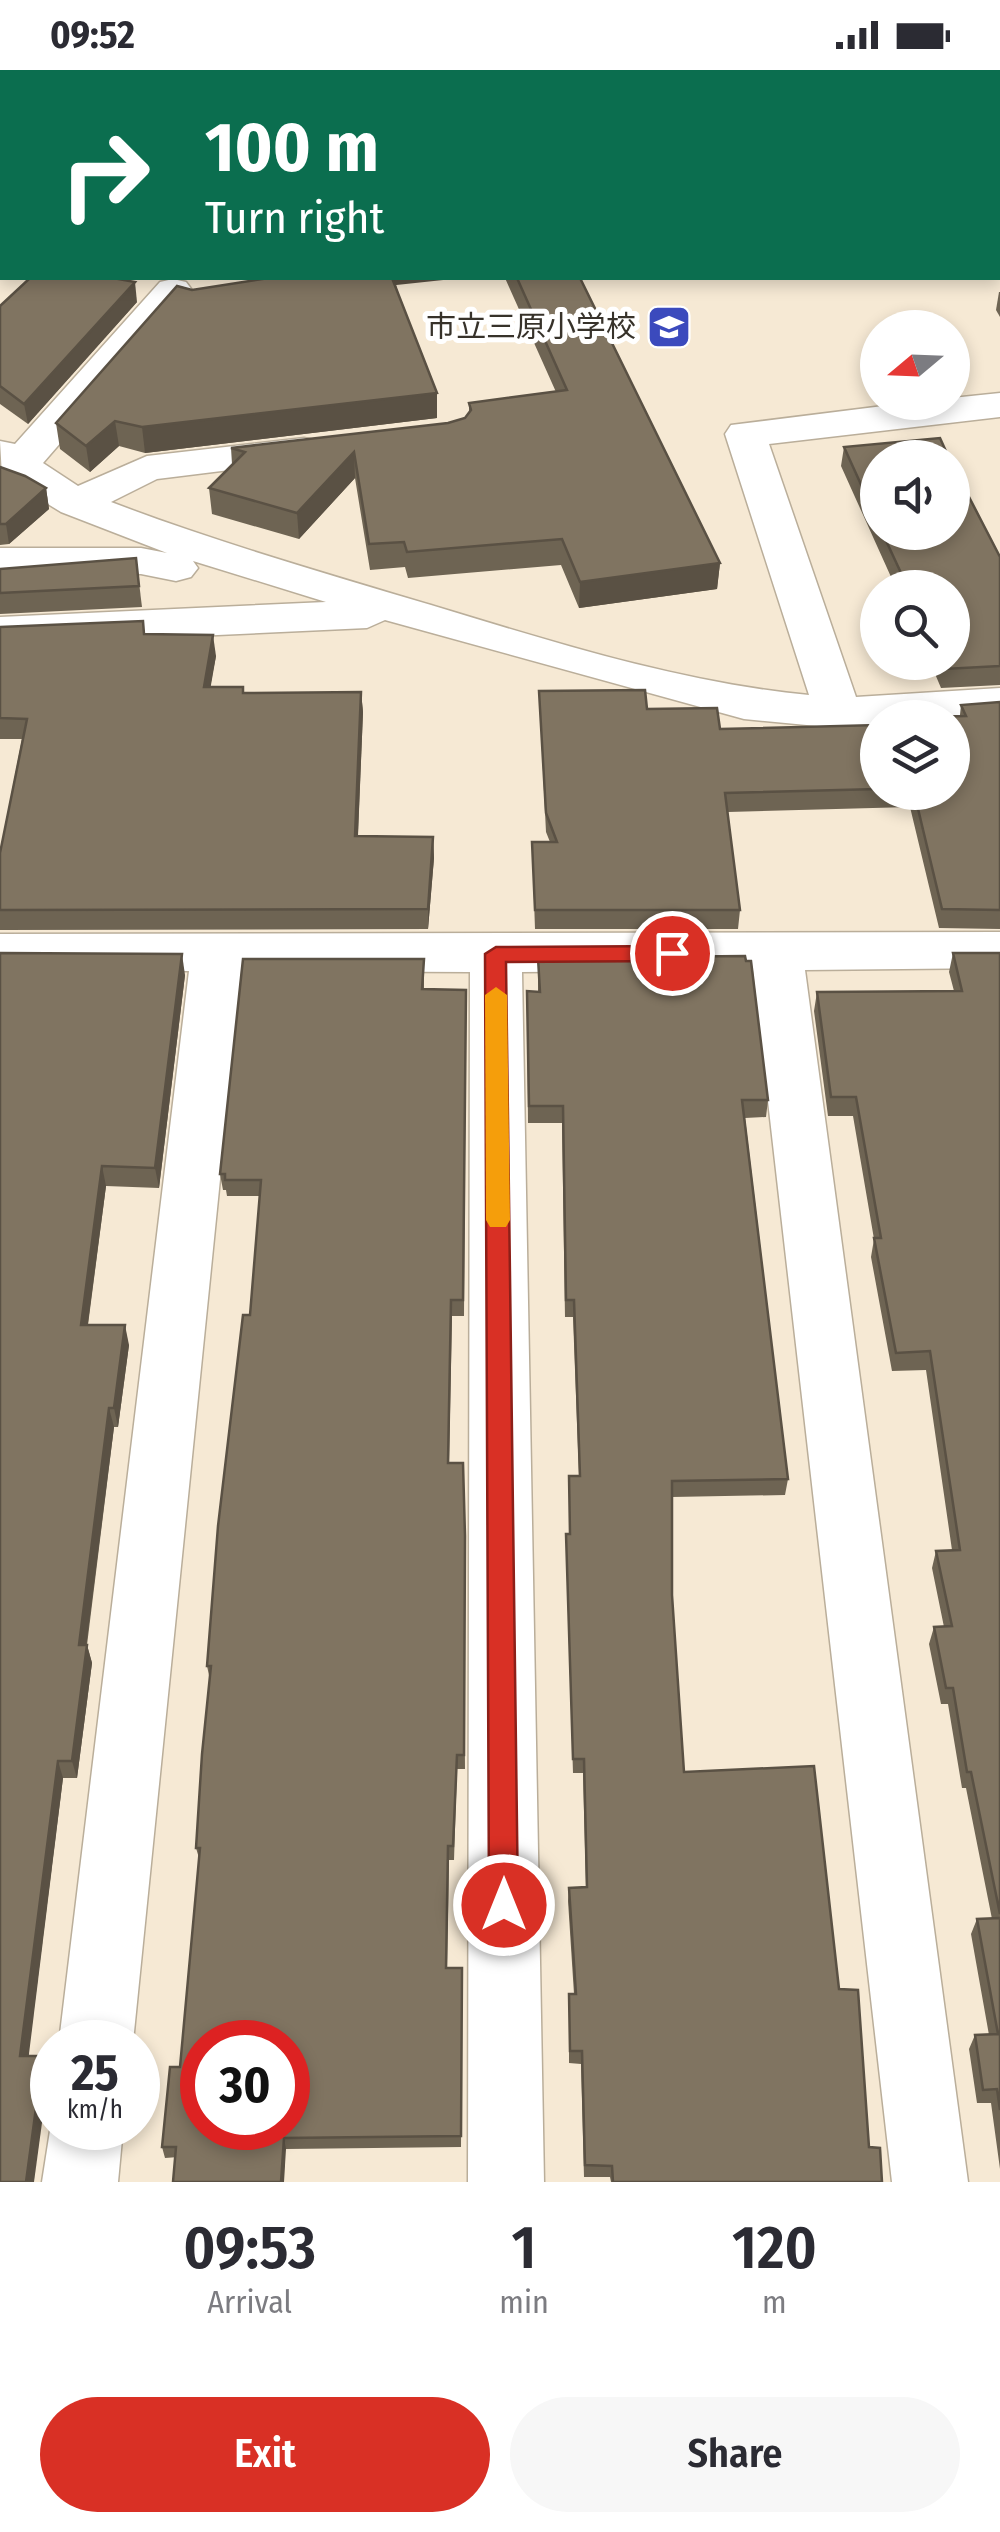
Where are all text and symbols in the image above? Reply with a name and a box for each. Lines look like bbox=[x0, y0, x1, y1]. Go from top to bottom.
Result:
text: 09:52 bbox=[50, 12, 135, 58]
text: 100 m bbox=[205, 106, 379, 190]
icon: right bbox=[40, 110, 170, 240]
text: Turn right bbox=[205, 191, 384, 245]
school or university icon: 市立三原小学校 bbox=[646, 304, 692, 350]
place label: 市立三原小学校 bbox=[426, 309, 636, 345]
north arrow bbox=[860, 310, 970, 420]
map controls bbox=[860, 310, 970, 810]
button: sound bbox=[860, 440, 970, 550]
button: search bbox=[860, 570, 970, 680]
button: layers bbox=[860, 700, 970, 810]
pin bbox=[630, 911, 715, 996]
icon: arrive bbox=[645, 926, 700, 981]
position arrow bbox=[452, 1853, 556, 1957]
speed limit sign: 30 bbox=[180, 2020, 310, 2150]
text: 25 bbox=[71, 2043, 119, 2103]
text: km/h bbox=[67, 2095, 123, 2125]
text: 09:53 bbox=[183, 2212, 316, 2284]
text: 1 bbox=[512, 2212, 537, 2284]
text: 120 bbox=[732, 2212, 817, 2284]
text: Arrival bbox=[207, 2283, 292, 2321]
text: min bbox=[499, 2283, 549, 2321]
text: m bbox=[762, 2283, 787, 2321]
button: Exit bbox=[40, 2397, 490, 2512]
button: Share bbox=[510, 2397, 960, 2512]

